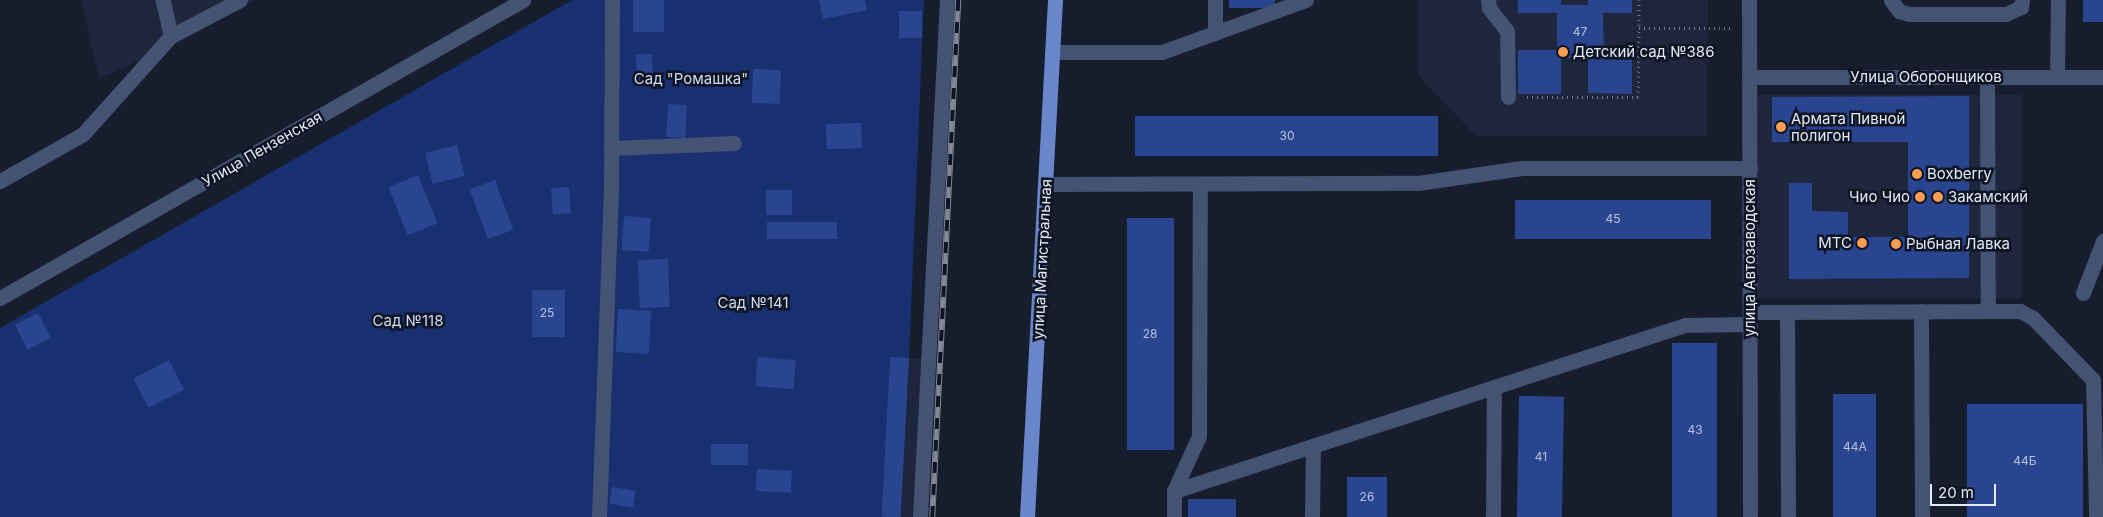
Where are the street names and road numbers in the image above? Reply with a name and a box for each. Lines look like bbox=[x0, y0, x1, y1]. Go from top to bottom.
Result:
street label: Улица Оборонщиков bbox=[1850, 68, 2002, 86]
street label: Улица Пензенская bbox=[199, 107, 325, 191]
street label: улица Магистральная bbox=[1029, 178, 1055, 340]
street label: улица Автозаводская bbox=[1741, 179, 1759, 337]

